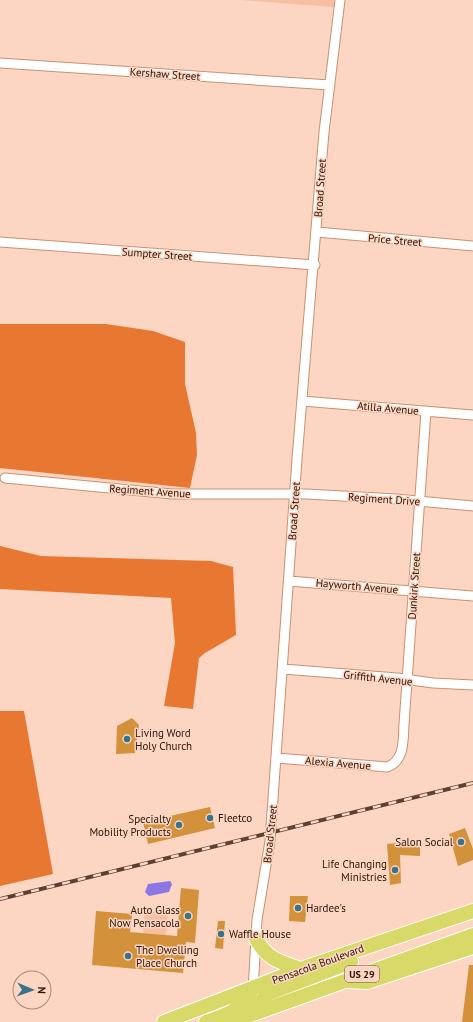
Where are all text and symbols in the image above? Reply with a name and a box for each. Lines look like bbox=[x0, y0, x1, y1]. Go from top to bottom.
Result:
street label: Kershaw Street bbox=[129, 65, 201, 83]
street label: Broad Street bbox=[311, 158, 329, 218]
street label: Price Street bbox=[368, 231, 423, 249]
street label: Sumpter Street bbox=[121, 245, 193, 263]
street label: Atilla Avenue bbox=[357, 398, 420, 418]
street label: Regiment Avenue bbox=[109, 481, 192, 501]
street label: Broad Street bbox=[285, 481, 303, 541]
street label: Regiment Drive bbox=[347, 489, 421, 509]
street label: Dunkirk Street bbox=[405, 552, 423, 620]
street label: Hayworth Avenue bbox=[315, 575, 399, 597]
street label: Griffith Avenue bbox=[343, 667, 414, 689]
place label: Living Word Holy Church bbox=[135, 726, 192, 753]
marker: Living Word Holy Church bbox=[122, 734, 132, 744]
street label: Alexia Avenue bbox=[305, 753, 372, 773]
street label: Broad Street bbox=[260, 804, 280, 864]
place label: Fleetco bbox=[218, 811, 252, 825]
place label: Specialty Mobility Products bbox=[89, 812, 172, 839]
marker: Fleetco bbox=[205, 813, 215, 823]
marker: Specialty Mobility Products bbox=[174, 820, 184, 830]
place label: Salon Social bbox=[395, 835, 454, 849]
marker: Salon Social bbox=[456, 837, 466, 847]
place label: Life Changing Ministries bbox=[322, 857, 387, 884]
marker: Life Changing Ministries bbox=[390, 865, 400, 875]
place label: Hardee's bbox=[306, 901, 346, 915]
place label: Auto Glass Now Pensacola bbox=[109, 903, 180, 930]
marker: Hardee's bbox=[293, 903, 303, 913]
marker: Auto Glass Now Pensacola bbox=[183, 911, 193, 921]
place label: Waffle House bbox=[229, 927, 291, 941]
marker: Waffle House bbox=[216, 929, 226, 939]
street label: Pensacola Boulevard bbox=[270, 941, 366, 987]
place label: The Dwelling Place Church bbox=[136, 943, 199, 970]
marker: The Dwelling Place Church bbox=[123, 951, 133, 961]
road number: US 29 bbox=[345, 966, 379, 982]
north arrow bbox=[12, 970, 52, 1010]
text: N bbox=[35, 986, 49, 994]

